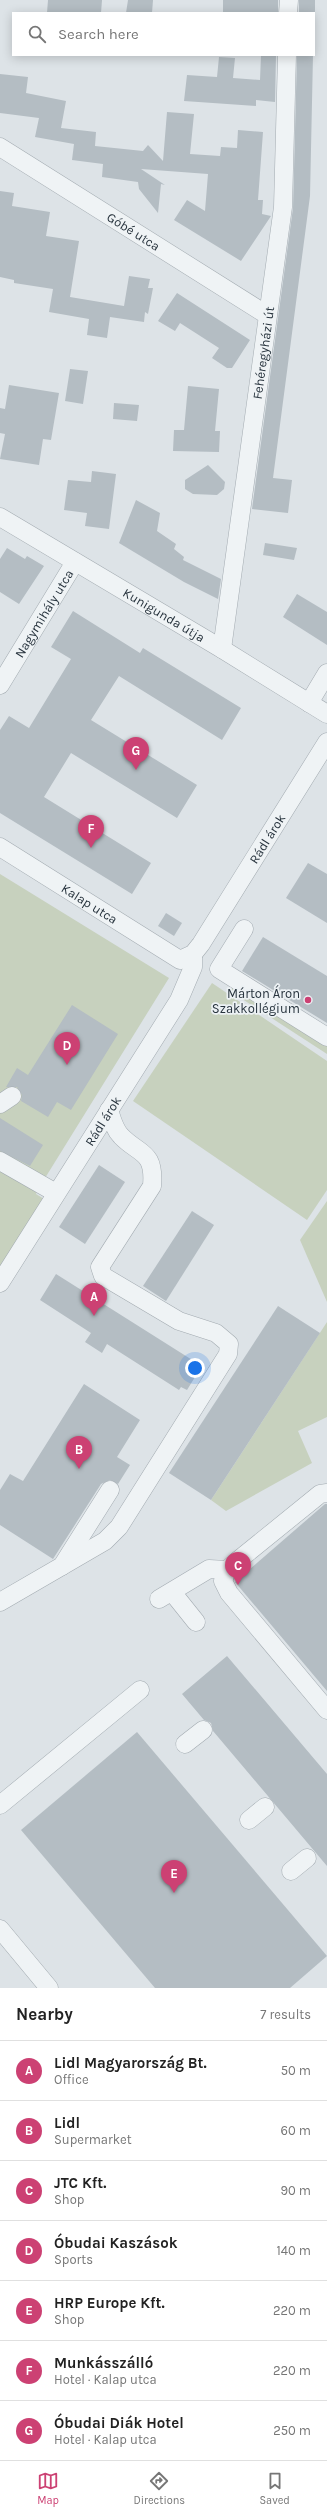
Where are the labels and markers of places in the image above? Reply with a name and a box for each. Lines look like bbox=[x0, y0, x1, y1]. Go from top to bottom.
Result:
pin: G bbox=[123, 737, 149, 770]
pin: F bbox=[78, 815, 104, 848]
place label: Márton Áron Szakkollégium bbox=[212, 984, 300, 1016]
marker: Márton Áron Szakkollégium bbox=[303, 995, 313, 1005]
pin: D bbox=[54, 1032, 80, 1065]
pin: A bbox=[81, 1283, 107, 1316]
pin: B bbox=[66, 1436, 92, 1469]
pin: C bbox=[225, 1552, 251, 1585]
pin: E bbox=[161, 1860, 187, 1893]

